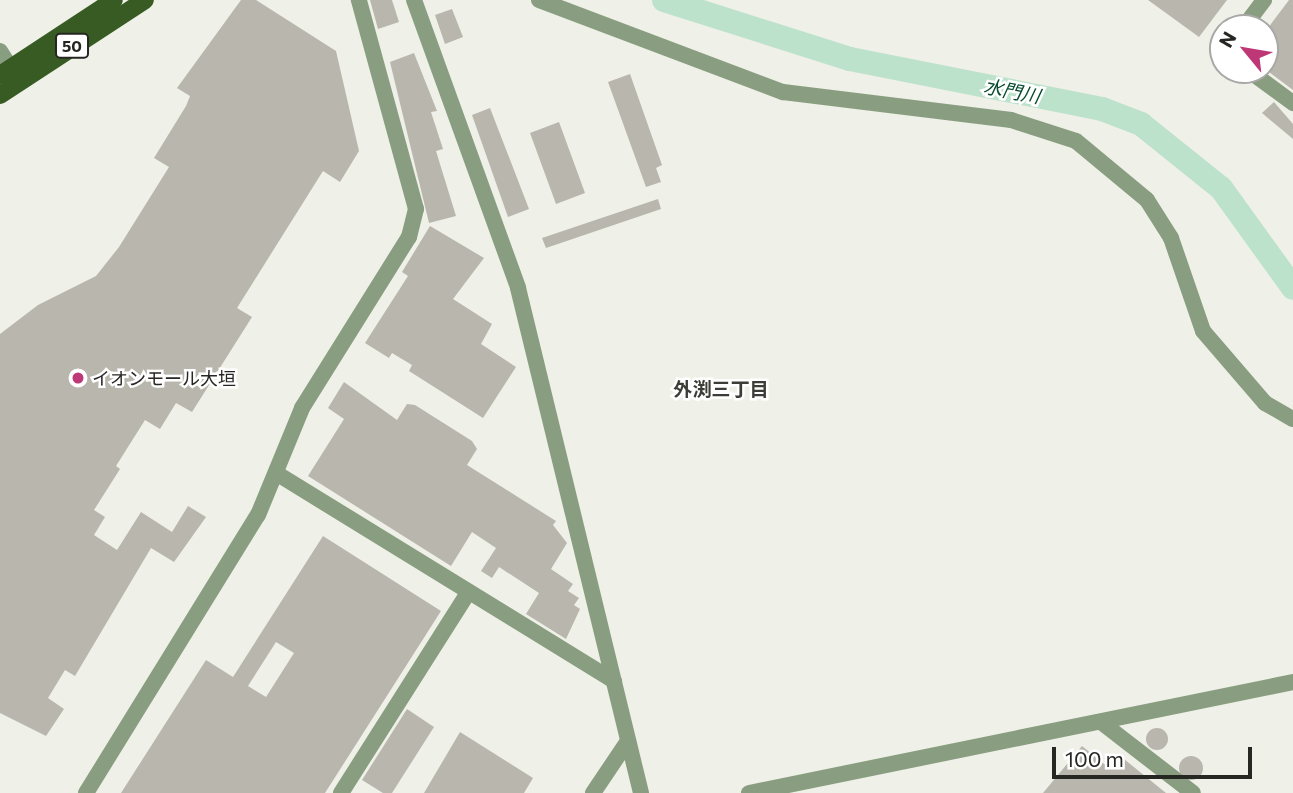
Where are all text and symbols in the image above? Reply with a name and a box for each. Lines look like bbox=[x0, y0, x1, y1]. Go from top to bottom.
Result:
north arrow bbox=[1209, 14, 1279, 84]
text: N bbox=[1214, 27, 1241, 51]
road number: 50 bbox=[55, 34, 90, 58]
water label: 水門川 bbox=[982, 74, 1042, 108]
place label: イオンモール大垣 bbox=[92, 367, 236, 389]
marker: イオンモール大垣 bbox=[70, 370, 86, 386]
district label: 外渕三丁目 bbox=[674, 378, 768, 400]
scale bar bbox=[1055, 734, 1254, 778]
text: 100 m bbox=[1065, 746, 1124, 771]

